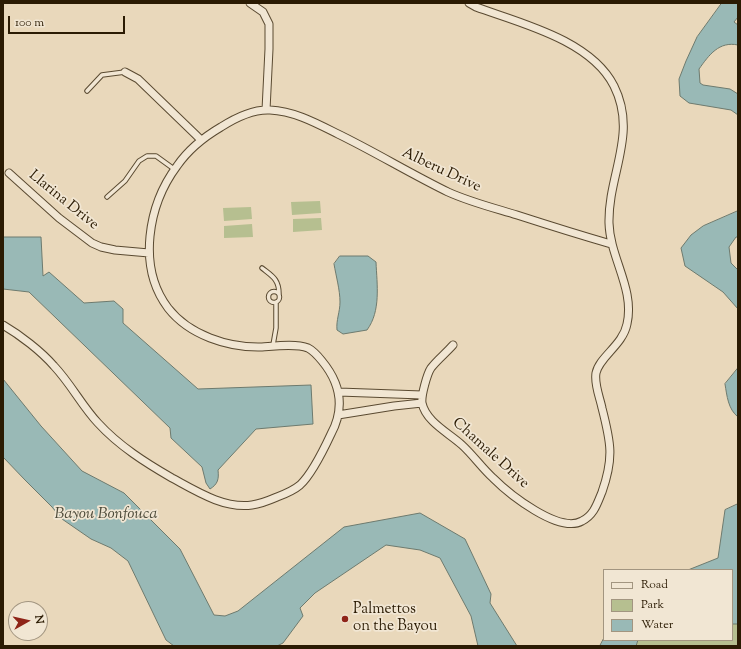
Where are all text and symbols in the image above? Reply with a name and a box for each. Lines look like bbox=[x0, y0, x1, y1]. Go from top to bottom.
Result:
scale bar bbox=[10, 8, 127, 34]
text: 100 m bbox=[15, 14, 44, 32]
street label: Alberu Drive bbox=[399, 145, 483, 197]
street label: Llarina Drive bbox=[24, 167, 102, 235]
street label: Chamale Drive bbox=[448, 415, 532, 493]
water label: Bayou Bonfouca bbox=[54, 505, 158, 525]
legend bbox=[603, 569, 733, 641]
text: Road bbox=[641, 576, 668, 594]
text: Park bbox=[641, 596, 664, 614]
north arrow bbox=[8, 601, 48, 641]
place label: Palmettos on the Bayou bbox=[353, 601, 437, 636]
text: N bbox=[30, 614, 47, 625]
marker: Palmettos on the Bayou bbox=[340, 614, 350, 624]
text: Water bbox=[641, 616, 673, 634]

